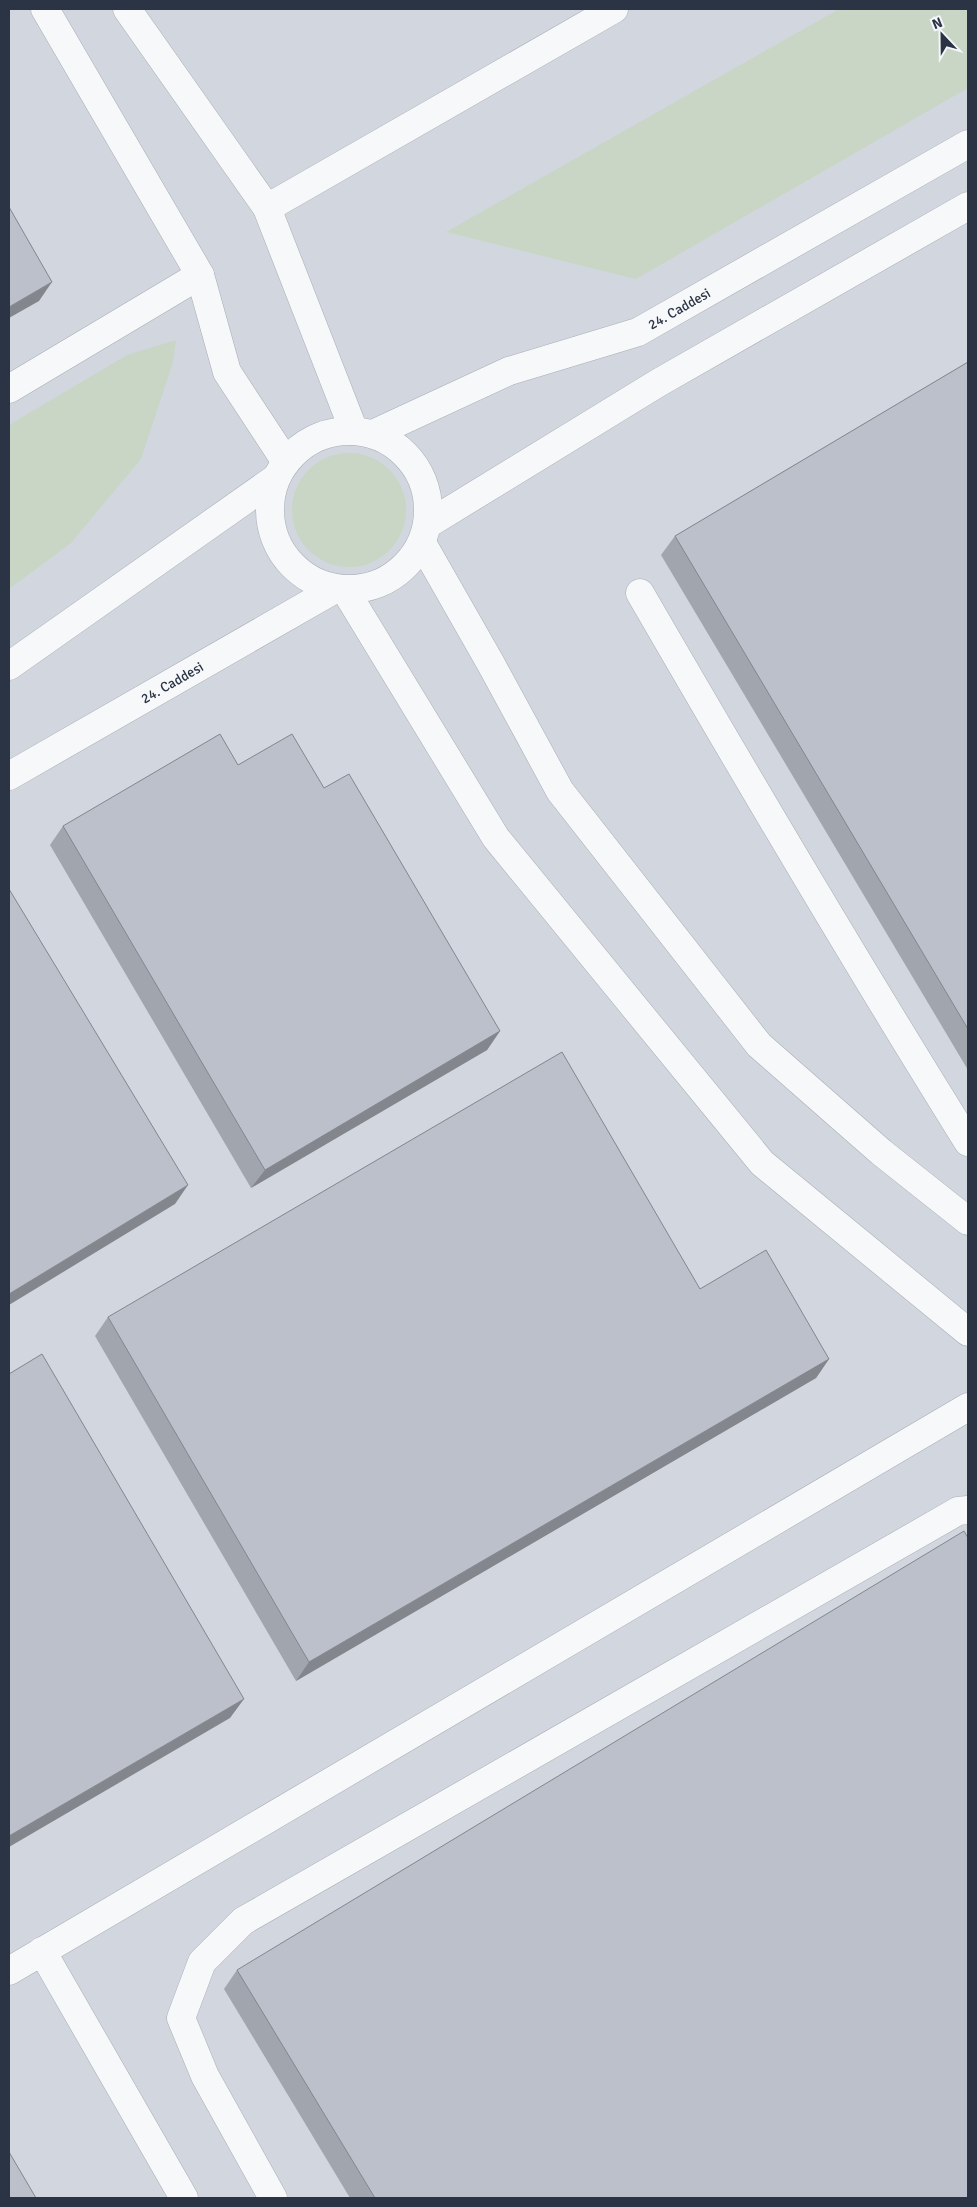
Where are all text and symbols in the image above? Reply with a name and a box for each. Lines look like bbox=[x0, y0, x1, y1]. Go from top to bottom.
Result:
north arrow bbox=[917, 10, 967, 60]
text: N bbox=[930, 14, 945, 33]
street label: 24. Caddesi bbox=[645, 284, 713, 333]
street label: 24. Caddesi bbox=[138, 658, 206, 707]

